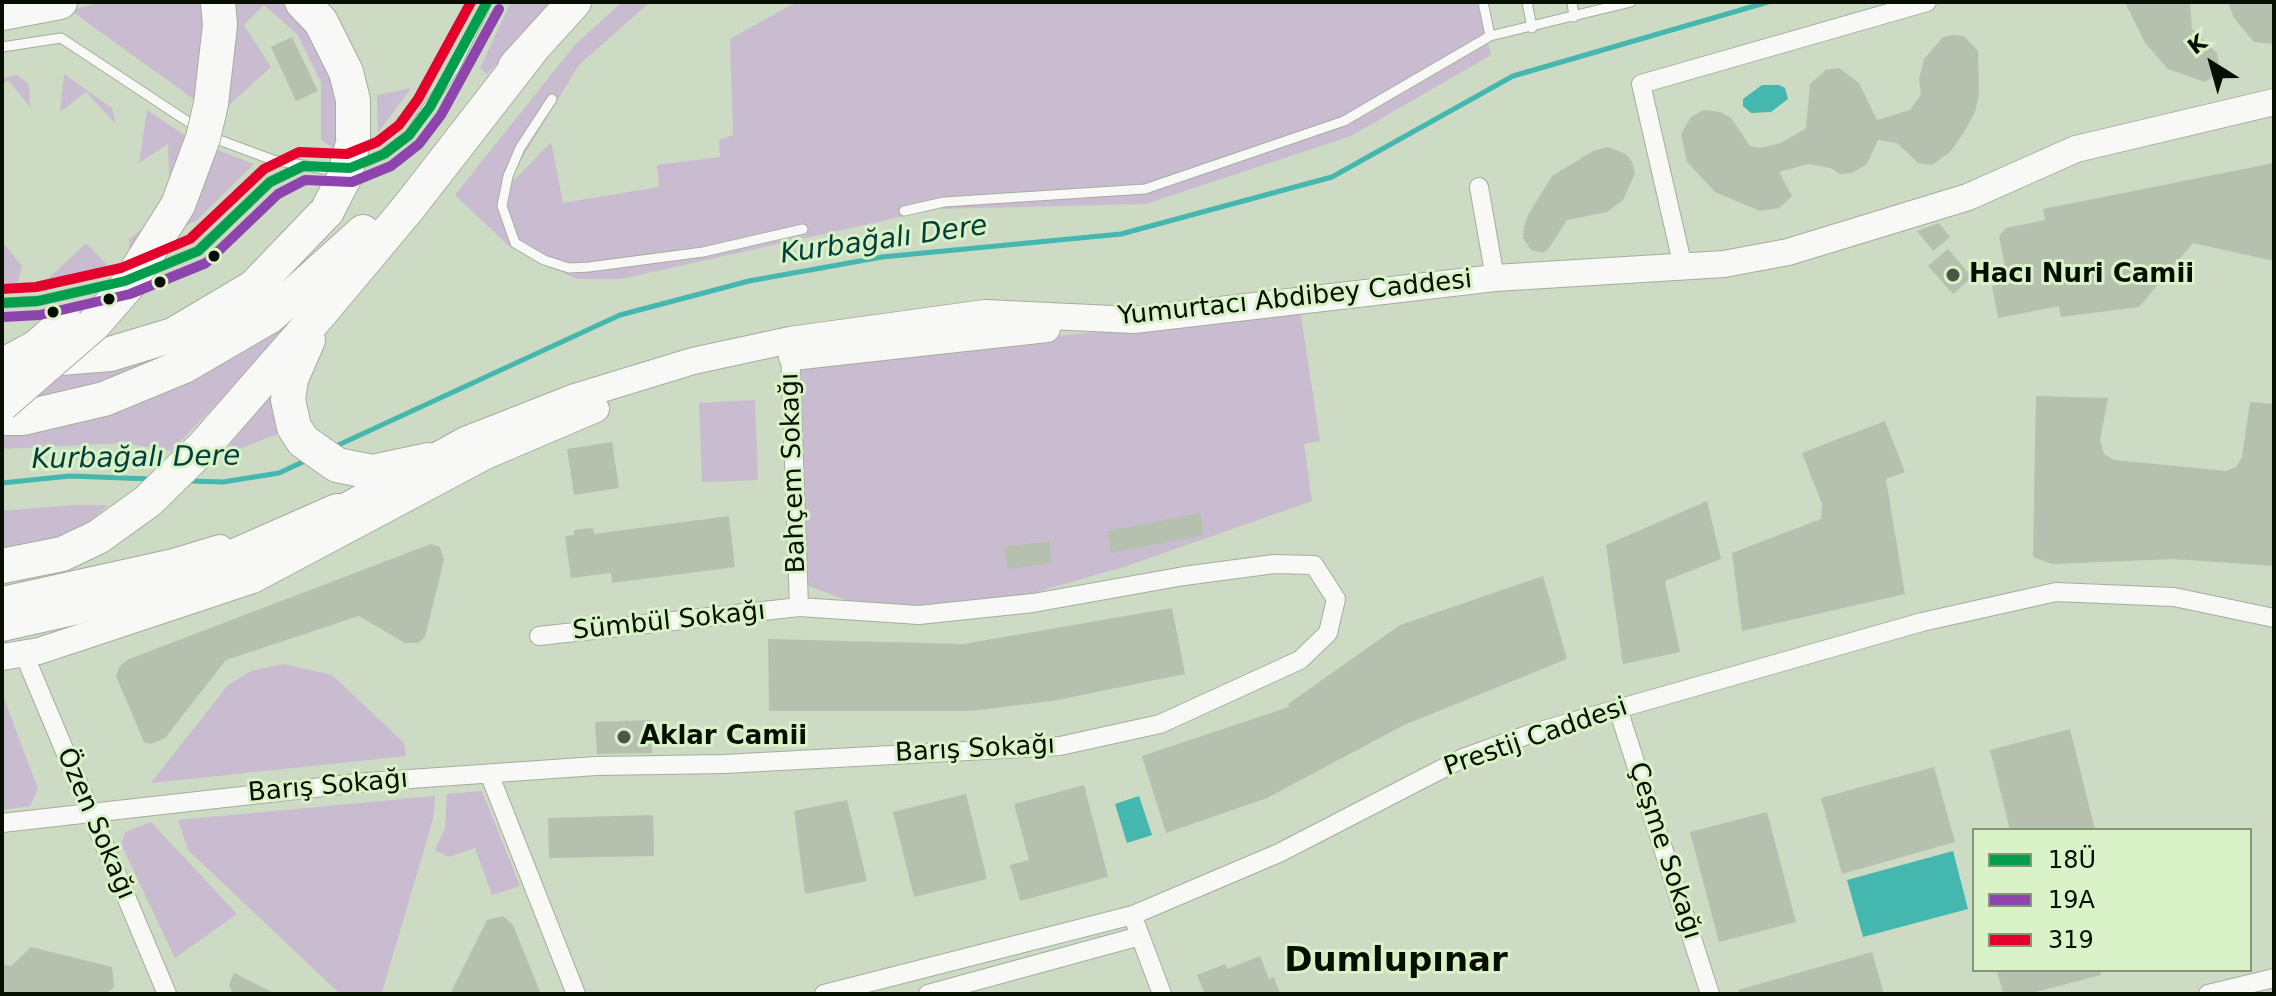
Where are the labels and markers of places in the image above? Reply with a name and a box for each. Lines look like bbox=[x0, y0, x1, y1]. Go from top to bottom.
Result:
unlabelled marker bbox=[206, 248, 222, 264]
place label: Hacı Nuri Camii bbox=[1969, 259, 2194, 291]
marker: Hacı Nuri Camii bbox=[1944, 266, 1962, 284]
unlabelled marker bbox=[152, 274, 168, 290]
unlabelled marker bbox=[101, 291, 117, 307]
unlabelled marker bbox=[45, 304, 61, 320]
place label: Aklar Camii bbox=[640, 721, 807, 753]
marker: Aklar Camii bbox=[615, 728, 633, 746]

